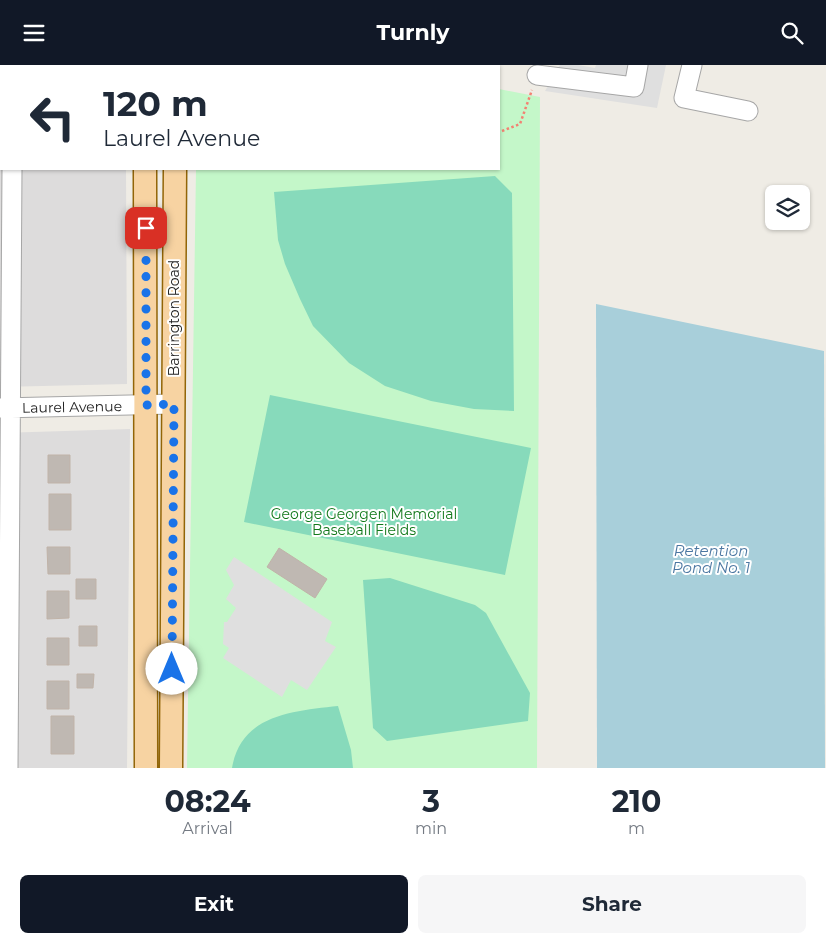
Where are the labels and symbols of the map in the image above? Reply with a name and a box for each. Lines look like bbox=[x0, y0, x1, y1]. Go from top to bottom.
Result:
pin bbox=[125, 207, 167, 249]
street label: Barrington Road bbox=[165, 260, 183, 376]
street label: Laurel Avenue bbox=[22, 397, 122, 417]
park label: George Georgen Memorial Baseball Fields bbox=[271, 505, 457, 539]
water label: Retention Pond No. 1 bbox=[672, 541, 751, 577]
position arrow bbox=[145, 642, 197, 694]

